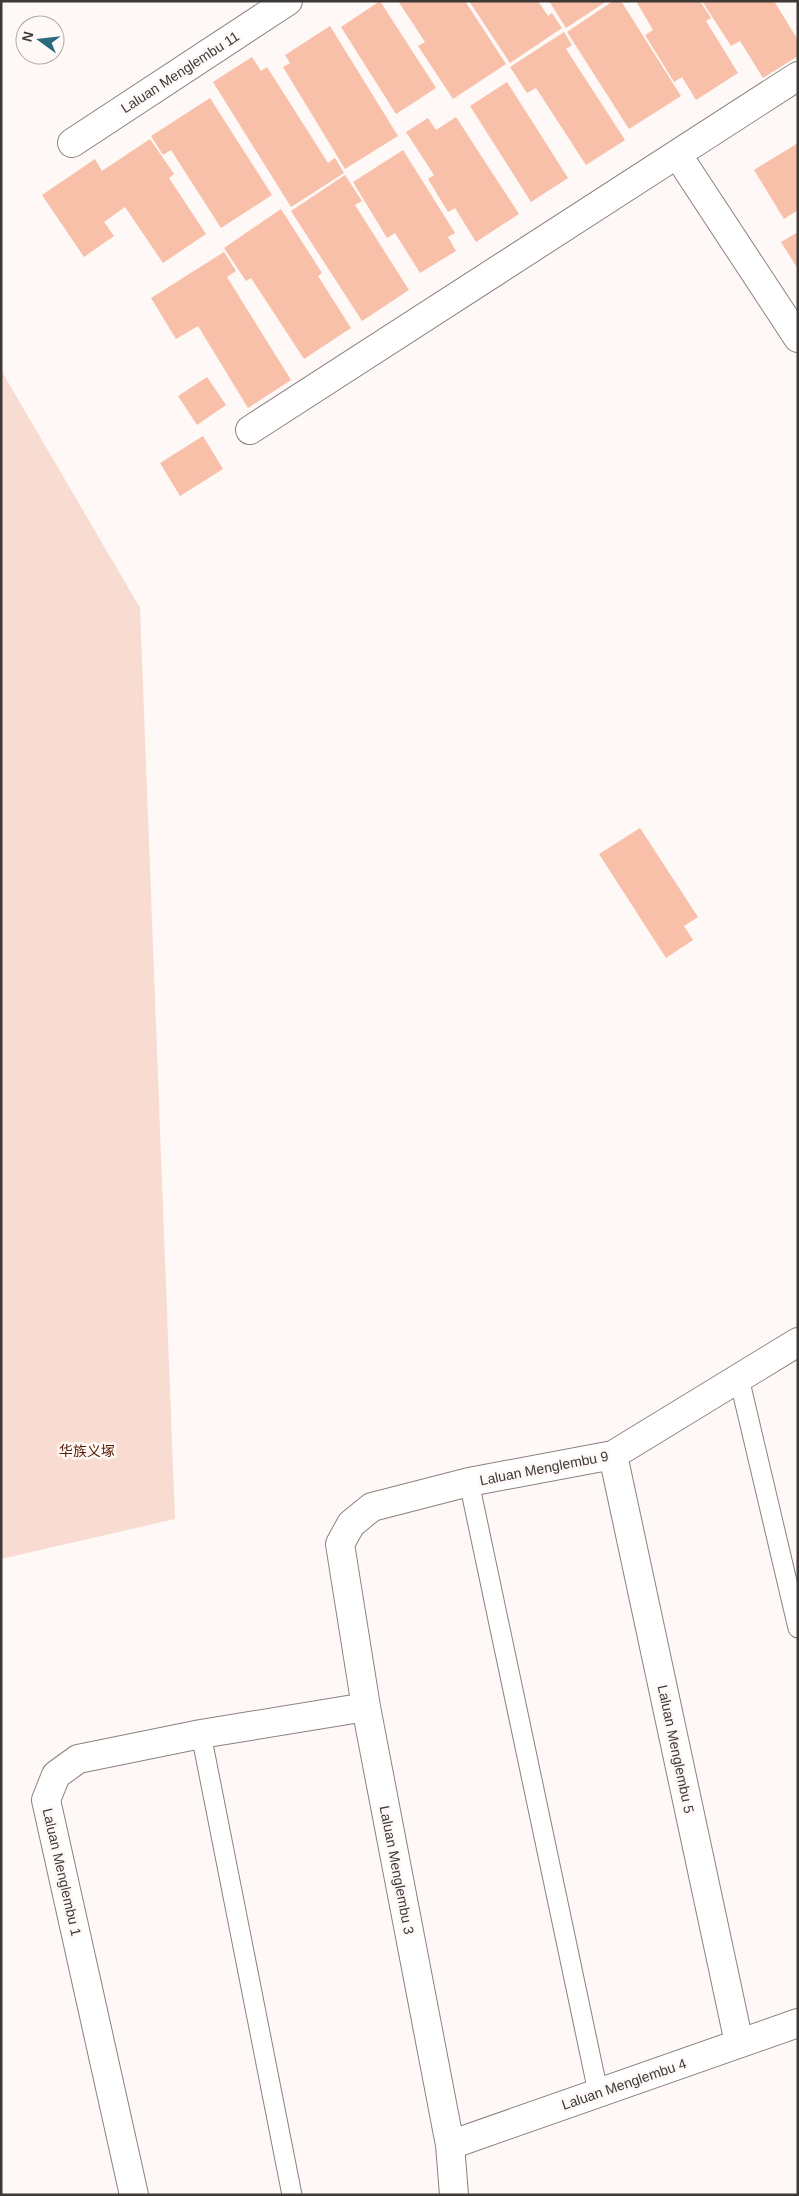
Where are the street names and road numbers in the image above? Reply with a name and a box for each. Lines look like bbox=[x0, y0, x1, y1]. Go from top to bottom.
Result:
street label: Laluan Menglembu 11 bbox=[118, 28, 242, 116]
street label: Laluan Menglembu 9 bbox=[478, 1448, 610, 1488]
street label: Laluan Menglembu 5 bbox=[655, 1683, 697, 1815]
street label: Laluan Menglembu 3 bbox=[377, 1804, 417, 1936]
street label: Laluan Menglembu 1 bbox=[39, 1806, 85, 1938]
street label: Laluan Menglembu 4 bbox=[560, 2055, 689, 2113]

